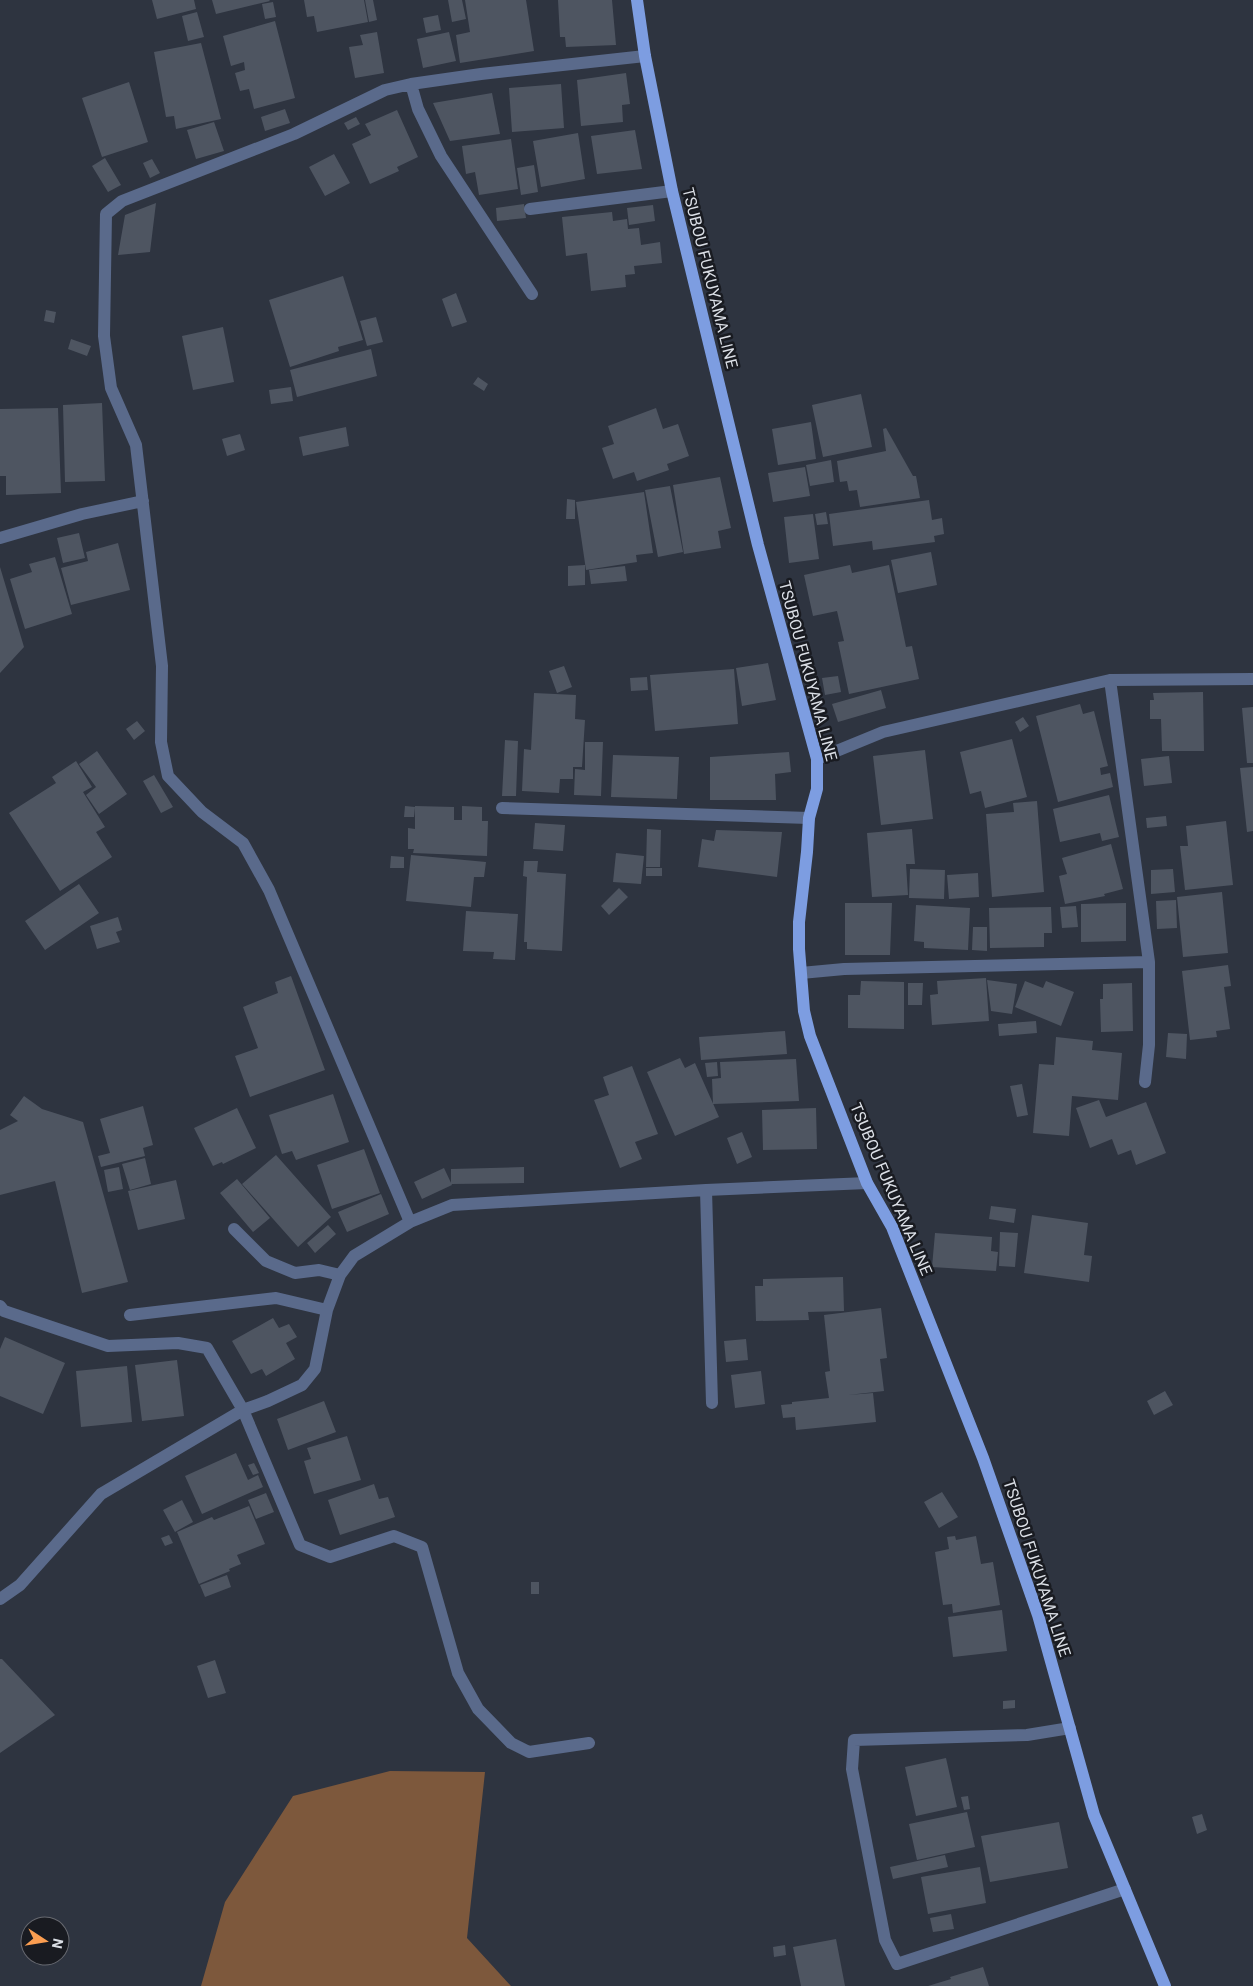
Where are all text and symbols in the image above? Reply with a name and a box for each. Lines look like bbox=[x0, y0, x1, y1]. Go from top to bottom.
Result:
street label: TSUBOU FUKUYAMA LINE bbox=[678, 186, 742, 370]
street label: TSUBOU FUKUYAMA LINE bbox=[775, 579, 841, 763]
street label: TSUBOU FUKUYAMA LINE bbox=[846, 1100, 936, 1278]
street label: TSUBOU FUKUYAMA LINE bbox=[999, 1477, 1075, 1659]
north arrow bbox=[20, 1916, 70, 1966]
text: N bbox=[49, 1937, 67, 1950]

